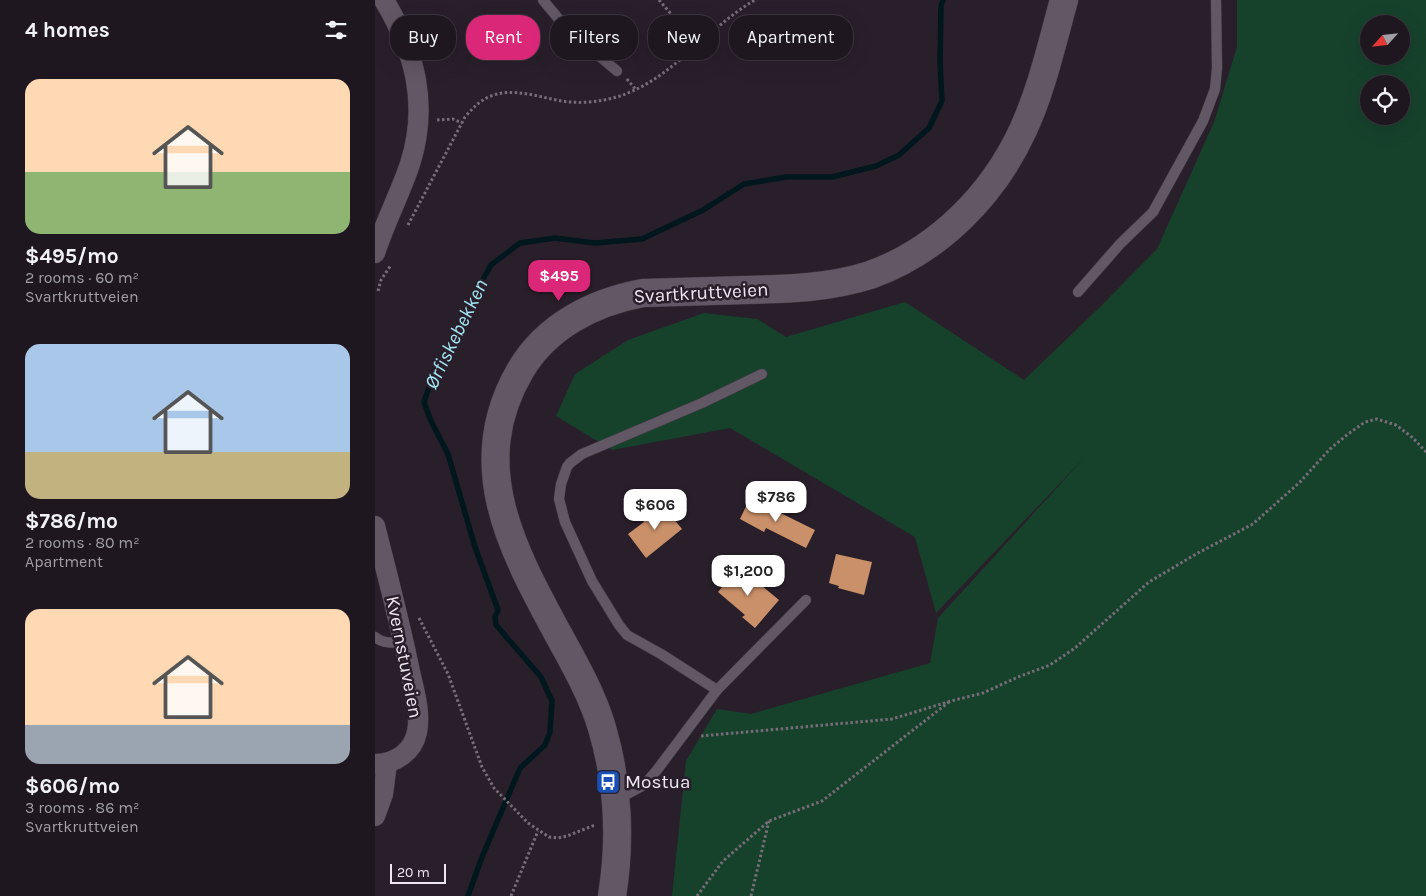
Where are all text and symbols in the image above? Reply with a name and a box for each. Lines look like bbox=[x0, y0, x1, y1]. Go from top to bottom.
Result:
chip: Buy bbox=[390, 15, 456, 60]
chip: Rent bbox=[466, 15, 540, 60]
chip: Filters bbox=[550, 15, 638, 60]
chip: New bbox=[648, 15, 719, 60]
chip: Apartment bbox=[729, 15, 853, 60]
north arrow bbox=[1360, 15, 1410, 65]
map controls bbox=[1360, 15, 1410, 125]
icon: filters bbox=[322, 16, 350, 44]
text: 4 homes bbox=[25, 18, 110, 42]
button: locate bbox=[1360, 75, 1410, 125]
icon: home bbox=[143, 112, 233, 202]
text: $495/mo bbox=[25, 244, 119, 268]
pin: $495 bbox=[529, 260, 589, 302]
text: $495 bbox=[539, 266, 579, 285]
text: 2 rooms · 60 m² bbox=[25, 268, 139, 287]
water label: Ørfiskebekken bbox=[420, 275, 492, 393]
street label: Svartkruttveien bbox=[633, 278, 769, 308]
text: Svartkruttveien bbox=[25, 287, 139, 306]
icon: home bbox=[143, 377, 233, 467]
pin: $786 bbox=[746, 480, 806, 523]
text: $786 bbox=[756, 487, 796, 506]
pin: $606 bbox=[625, 488, 685, 531]
text: $606 bbox=[635, 495, 675, 514]
text: $786/mo bbox=[25, 509, 118, 533]
text: 2 rooms · 80 m² bbox=[25, 533, 140, 552]
text: Apartment bbox=[25, 552, 103, 571]
pin: $1,200 bbox=[707, 554, 789, 597]
text: $1,200 bbox=[723, 561, 773, 580]
street label: Kvernstuveien bbox=[381, 594, 427, 720]
icon: home bbox=[143, 642, 233, 732]
bus stop icon: Mostua bbox=[595, 769, 621, 795]
place label: Mostua bbox=[625, 771, 691, 793]
text: $606/mo bbox=[25, 774, 120, 798]
text: 3 rooms · 86 m² bbox=[25, 798, 140, 817]
text: Svartkruttveien bbox=[25, 817, 139, 836]
scale bar bbox=[390, 861, 446, 884]
text: 20 m bbox=[397, 864, 430, 881]

